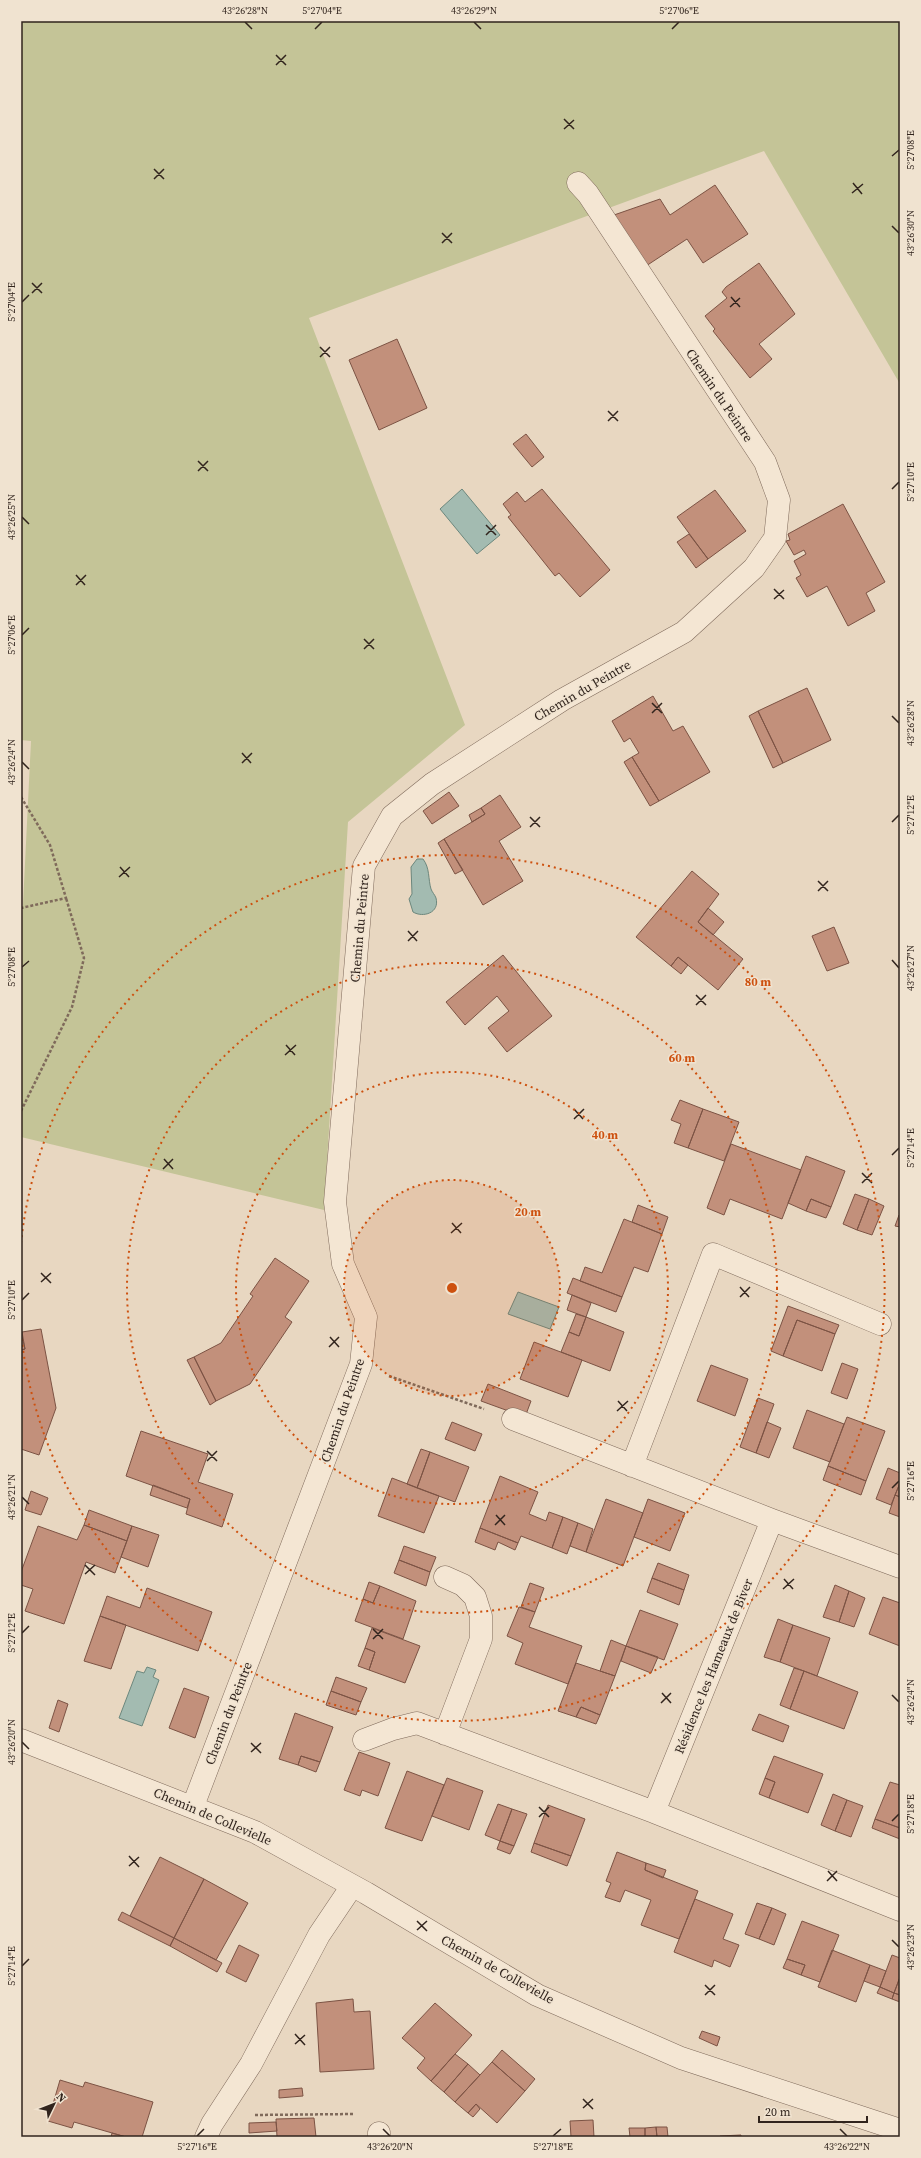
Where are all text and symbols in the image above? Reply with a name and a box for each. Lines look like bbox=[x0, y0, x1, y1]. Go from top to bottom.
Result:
text: 43°26'28"N bbox=[222, 4, 268, 17]
text: 5°27'04"E bbox=[302, 4, 342, 17]
text: 43°26'29"N bbox=[451, 4, 497, 17]
text: 5°27'06"E bbox=[659, 4, 699, 17]
text: 5°27'08"E bbox=[904, 130, 917, 170]
text: 43°26'30"N bbox=[904, 210, 917, 256]
text: 5°27'04"E bbox=[5, 282, 18, 322]
street label: Chemin du Peintre bbox=[682, 345, 757, 445]
text: 5°27'10"E bbox=[904, 462, 917, 502]
text: 43°26'25"N bbox=[5, 494, 18, 540]
text: 5°27'06"E bbox=[5, 615, 18, 655]
street label: Chemin du Peintre bbox=[531, 656, 634, 725]
text: 43°26'28"N bbox=[904, 700, 917, 746]
text: 43°26'24"N bbox=[5, 739, 18, 785]
text: 5°27'12"E bbox=[904, 795, 917, 835]
street label: Chemin du Peintre bbox=[346, 873, 373, 983]
text: 43°26'27"N bbox=[904, 945, 917, 991]
text: 5°27'08"E bbox=[5, 947, 18, 987]
text: 80 m bbox=[745, 974, 771, 990]
text: 60 m bbox=[669, 1050, 695, 1066]
text: 40 m bbox=[592, 1127, 618, 1143]
text: 5°27'14"E bbox=[904, 1128, 917, 1168]
text: 20 m bbox=[515, 1204, 541, 1220]
text: 5°27'10"E bbox=[5, 1280, 18, 1320]
centre of rings bbox=[445, 1281, 459, 1295]
street label: Chemin du Peintre bbox=[317, 1356, 368, 1464]
text: 5°27'16"E bbox=[904, 1461, 917, 1501]
text: 43°26'21"N bbox=[5, 1474, 18, 1520]
street label: Résidence les Hameaux de Biver bbox=[670, 1576, 757, 1756]
text: 5°27'12"E bbox=[5, 1613, 18, 1653]
street label: Chemin du Peintre bbox=[201, 1659, 256, 1767]
text: 43°26'24"N bbox=[904, 1679, 917, 1725]
text: 43°26'20"N bbox=[5, 1719, 18, 1765]
street label: Chemin de Collevielle bbox=[151, 1784, 275, 1849]
text: 5°27'18"E bbox=[904, 1794, 917, 1834]
text: 43°26'23"N bbox=[904, 1924, 917, 1970]
street label: Chemin de Collevielle bbox=[438, 1931, 558, 2008]
text: 5°27'14"E bbox=[5, 1946, 18, 1986]
north arrow bbox=[34, 2084, 74, 2124]
text: N bbox=[53, 2089, 69, 2106]
scale bar bbox=[759, 2098, 867, 2124]
text: 20 m bbox=[765, 2104, 791, 2120]
text: 5°27'16"E bbox=[177, 2140, 217, 2153]
text: 43°26'20"N bbox=[367, 2140, 413, 2153]
text: 5°27'18"E bbox=[533, 2140, 573, 2153]
text: 43°26'22"N bbox=[824, 2140, 870, 2153]

